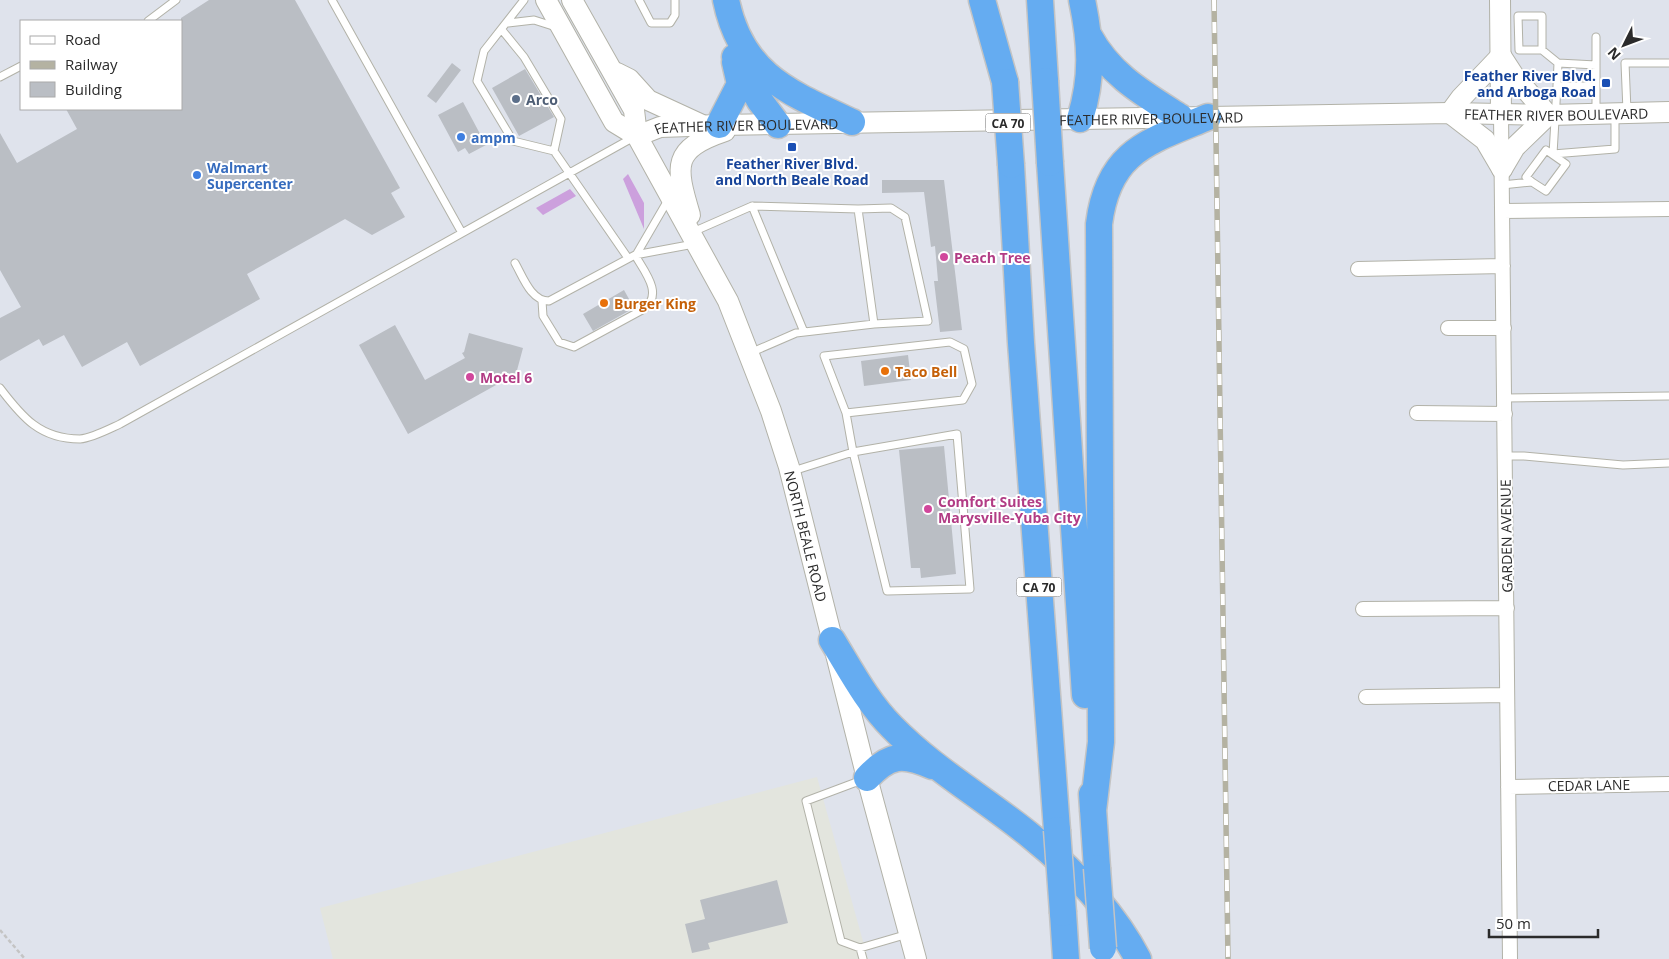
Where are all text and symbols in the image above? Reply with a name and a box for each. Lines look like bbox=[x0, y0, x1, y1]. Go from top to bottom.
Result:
legend bbox=[20, 20, 182, 110]
north arrow bbox=[1599, 20, 1649, 70]
text: Road bbox=[65, 29, 101, 49]
text: N bbox=[1603, 43, 1625, 65]
text: Railway bbox=[65, 54, 118, 74]
place label: Feather River Blvd. and Arboga Road bbox=[1464, 66, 1596, 101]
marker: Feather River Blvd. and Arboga Road bbox=[1600, 77, 1612, 89]
text: Building bbox=[65, 79, 122, 99]
place label: Arco bbox=[526, 90, 558, 109]
marker: Arco bbox=[510, 93, 522, 105]
street label: FEATHER RIVER BOULEVARD bbox=[1464, 103, 1648, 125]
street label: FEATHER RIVER BOULEVARD bbox=[1059, 107, 1243, 129]
street label: FEATHER RIVER BOULEVARD bbox=[651, 114, 839, 138]
road number: CA 70 bbox=[986, 114, 1030, 132]
place label: ampm bbox=[471, 128, 516, 147]
marker: ampm bbox=[455, 131, 467, 143]
marker: Feather River Blvd. and North Beale Road bbox=[786, 141, 798, 153]
place label: Feather River Blvd. and North Beale Road bbox=[715, 154, 869, 189]
place label: Walmart Supercenter bbox=[207, 158, 293, 193]
marker: Walmart Supercenter bbox=[191, 169, 203, 181]
place label: Peach Tree bbox=[954, 248, 1031, 267]
marker: Peach Tree bbox=[938, 251, 950, 263]
place label: Burger King bbox=[614, 294, 696, 313]
marker: Burger King bbox=[598, 297, 610, 309]
place label: Taco Bell bbox=[895, 362, 957, 381]
marker: Taco Bell bbox=[879, 365, 891, 377]
place label: Motel 6 bbox=[480, 368, 532, 387]
marker: Motel 6 bbox=[464, 371, 476, 383]
street label: NORTH BEALE ROAD bbox=[781, 468, 832, 604]
street label: GARDEN AVENUE bbox=[1496, 479, 1516, 593]
place label: Comfort Suites Marysville-Yuba City bbox=[938, 492, 1081, 527]
marker: Comfort Suites Marysville-Yuba City bbox=[922, 503, 934, 515]
road number: CA 70 bbox=[1016, 578, 1062, 596]
street label: CEDAR LANE bbox=[1548, 775, 1630, 795]
scale bar bbox=[1489, 906, 1598, 938]
text: 50 m bbox=[1496, 913, 1531, 933]

